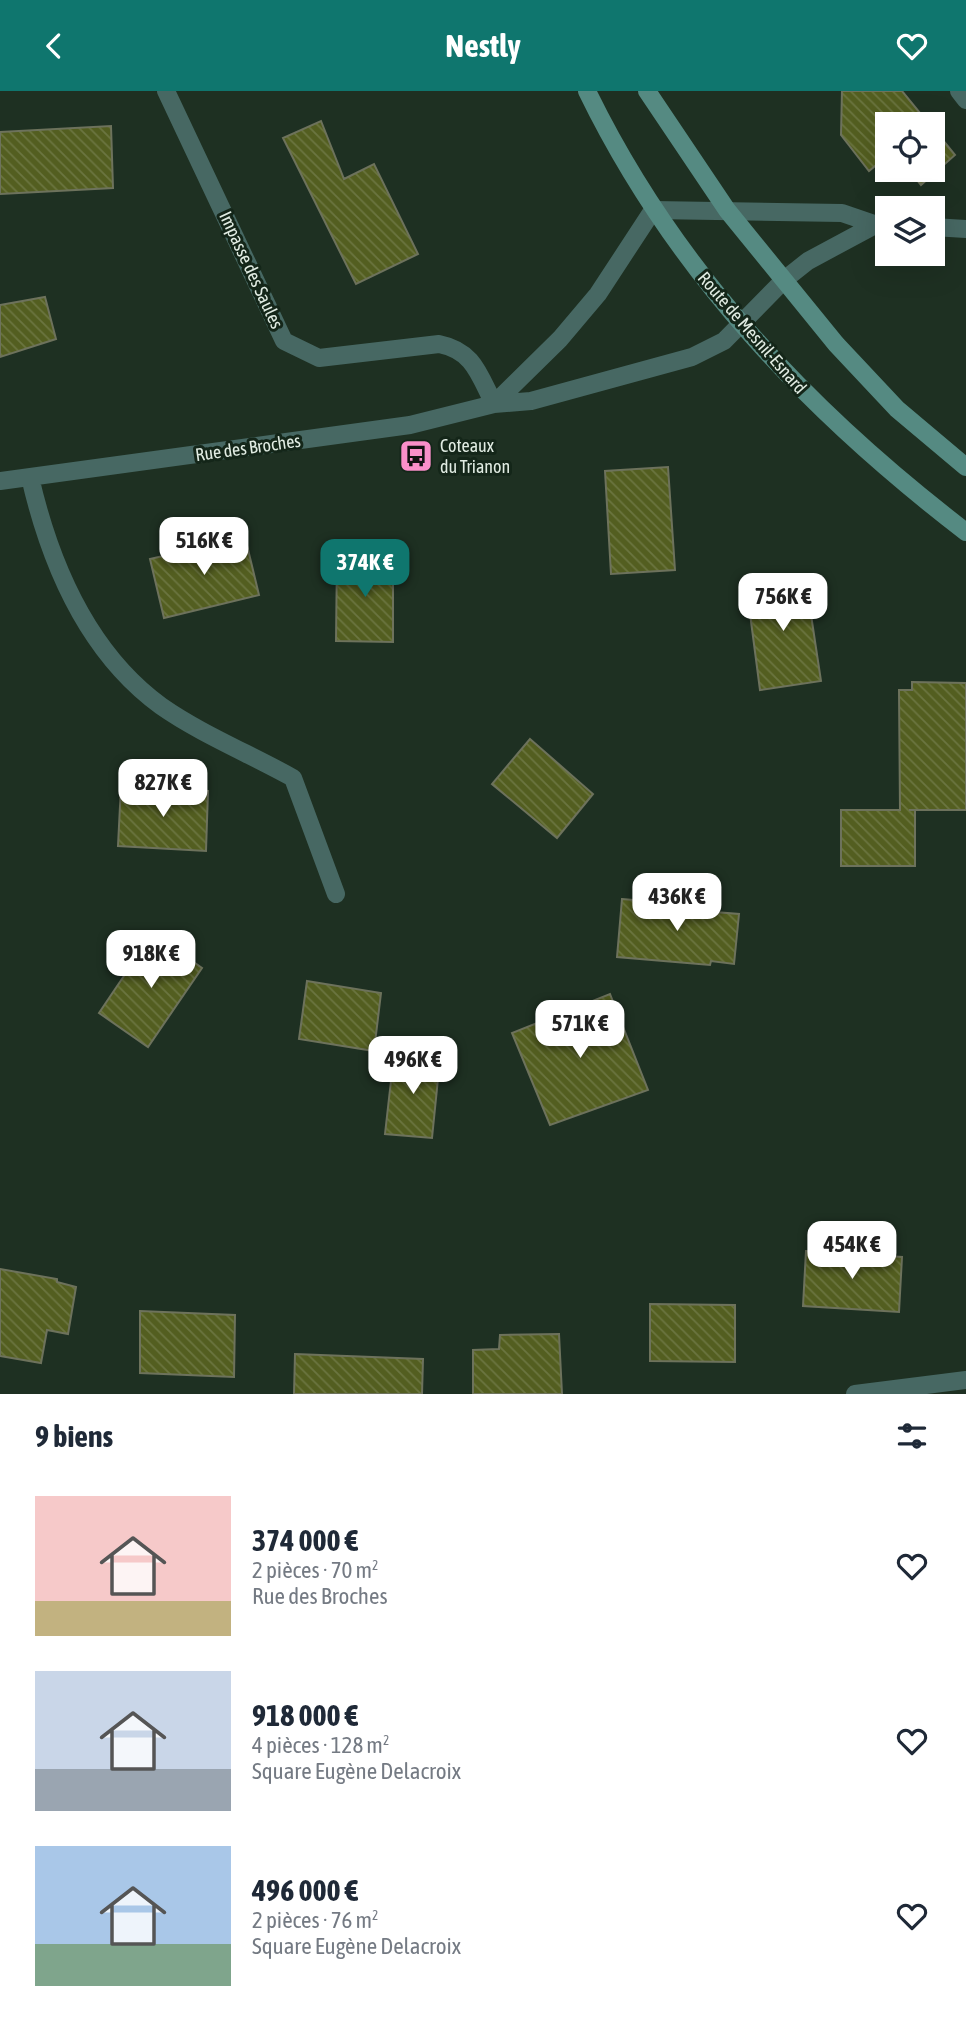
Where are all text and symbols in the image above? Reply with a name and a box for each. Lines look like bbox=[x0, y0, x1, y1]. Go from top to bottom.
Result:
icon: back bbox=[35, 27, 73, 65]
text: Nestly bbox=[445, 27, 521, 64]
icon: heart bbox=[893, 27, 931, 65]
map controls bbox=[875, 112, 945, 266]
button: locate bbox=[875, 112, 945, 182]
button: layers bbox=[875, 196, 945, 266]
street label: Impasse des Saules bbox=[215, 208, 288, 332]
street label: Route de Mesnil-Esnard bbox=[694, 267, 811, 398]
street label: Rue des Broches bbox=[194, 430, 302, 465]
place label: Coteaux du Trianon bbox=[440, 435, 510, 477]
bus stop icon: Coteaux du Trianon bbox=[397, 437, 435, 475]
pin: 516K € bbox=[147, 517, 261, 577]
text: 516K € bbox=[175, 527, 233, 553]
pin: 374K € bbox=[308, 539, 422, 599]
text: 374K € bbox=[336, 549, 394, 575]
pin: 756K € bbox=[726, 573, 840, 633]
text: 756K € bbox=[754, 583, 812, 609]
pin: 827K € bbox=[106, 759, 220, 819]
text: 827K € bbox=[134, 769, 192, 795]
pin: 436K € bbox=[620, 873, 734, 933]
text: 436K € bbox=[648, 883, 706, 909]
pin: 918K € bbox=[94, 930, 208, 990]
text: 918K € bbox=[122, 940, 180, 966]
pin: 571K € bbox=[523, 1000, 637, 1060]
text: 571K € bbox=[551, 1010, 609, 1036]
pin: 496K € bbox=[356, 1037, 470, 1096]
text: 496K € bbox=[384, 1046, 442, 1072]
pin: 454K € bbox=[795, 1221, 909, 1281]
text: 454K € bbox=[823, 1231, 881, 1257]
icon: filters bbox=[893, 1417, 931, 1455]
text: 9 biens bbox=[35, 1419, 113, 1453]
text: 374 000 € bbox=[252, 1523, 358, 1557]
icon: home bbox=[91, 1524, 175, 1608]
icon: heart bbox=[893, 1547, 931, 1585]
text: 2 pièces · 70 m² bbox=[252, 1557, 379, 1583]
text: Rue des Broches bbox=[252, 1583, 388, 1609]
text: 918 000 € bbox=[252, 1698, 358, 1732]
icon: home bbox=[91, 1699, 175, 1783]
icon: heart bbox=[893, 1722, 931, 1760]
text: 4 pièces · 128 m² bbox=[252, 1732, 389, 1758]
text: Square Eugène Delacroix bbox=[252, 1758, 461, 1784]
text: 496 000 € bbox=[252, 1873, 358, 1907]
icon: home bbox=[91, 1874, 175, 1958]
icon: heart bbox=[893, 1897, 931, 1935]
text: 2 pièces · 76 m² bbox=[252, 1907, 379, 1933]
text: Square Eugène Delacroix bbox=[252, 1933, 461, 1959]

